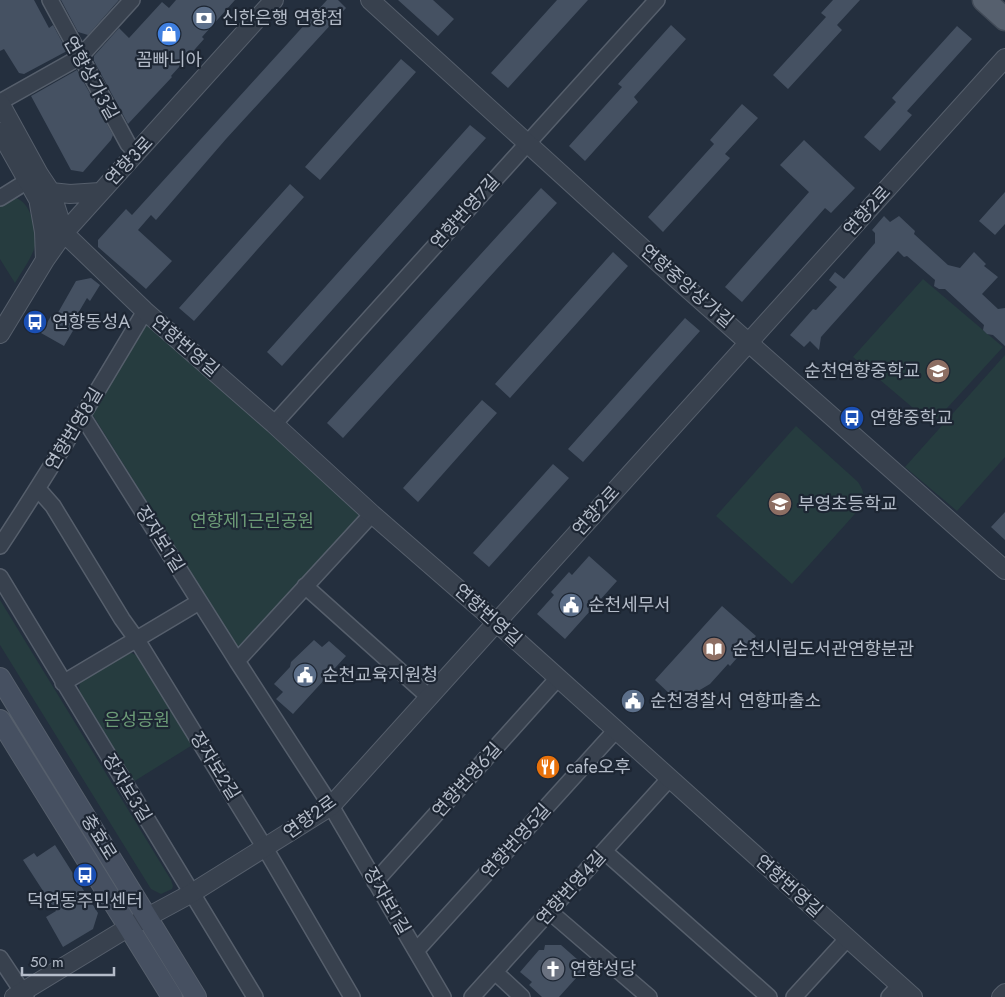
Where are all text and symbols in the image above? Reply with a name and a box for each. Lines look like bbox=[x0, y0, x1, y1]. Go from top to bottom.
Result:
bank icon: 신한은행 연향점 bbox=[191, 5, 217, 31]
place label: 신한은행 연향점 bbox=[222, 5, 343, 31]
shop icon: 꼼빠니아 bbox=[156, 21, 182, 47]
street label: 연향상가3길 bbox=[57, 31, 125, 125]
place label: 꼼빠니아 bbox=[136, 47, 203, 73]
street label: 연향3로 bbox=[99, 130, 159, 192]
street label: 연향번영7길 bbox=[424, 169, 506, 255]
street label: 연향2로 bbox=[837, 180, 897, 242]
street label: 연향중앙상가길 bbox=[635, 238, 739, 334]
bus stop icon: 연향동성A bbox=[22, 309, 48, 335]
place label: 연향동성A bbox=[52, 309, 130, 335]
street label: 연향번영길 bbox=[145, 309, 225, 383]
place label: 순천연향중학교 bbox=[804, 358, 920, 384]
school or university icon: 순천연향중학교 bbox=[925, 358, 951, 384]
street label: 연향번영8길 bbox=[39, 383, 109, 475]
bus stop icon: 연향중학교 bbox=[839, 405, 865, 431]
place label: 연향중학교 bbox=[870, 405, 953, 431]
street label: 연향2로 bbox=[566, 480, 626, 542]
school or university icon: 부영초등학교 bbox=[767, 491, 793, 517]
place label: 부영초등학교 bbox=[798, 491, 897, 517]
street label: 장자보1길 bbox=[129, 501, 191, 577]
park label: 연향제1근린공원 bbox=[190, 508, 314, 534]
street label: 연향번영길 bbox=[449, 578, 527, 652]
public building icon: 순천세무서 bbox=[558, 592, 584, 618]
place label: 순천세무서 bbox=[588, 592, 671, 618]
library icon: 순천시립도서관연향분관 bbox=[701, 636, 727, 662]
place label: 순천시립도서관연향분관 bbox=[732, 636, 915, 662]
public building icon: 순천교육지원청 bbox=[292, 662, 318, 688]
place label: 순천교육지원청 bbox=[322, 662, 438, 688]
public building icon: 순천경찰서 연향파출소 bbox=[620, 688, 646, 714]
place label: 순천경찰서 연향파출소 bbox=[650, 688, 821, 714]
park label: 은성공원 bbox=[104, 707, 170, 733]
street label: 장자보2길 bbox=[184, 727, 246, 805]
street label: 연향번영6길 bbox=[426, 737, 508, 823]
street label: 장자보3길 bbox=[96, 749, 158, 827]
restaurant icon: cafe오후 bbox=[535, 754, 561, 780]
place label: cafe오후 bbox=[566, 754, 631, 780]
street label: 연향2로 bbox=[278, 789, 342, 845]
street label: 연향번영5길 bbox=[475, 798, 557, 884]
street label: 충효로 bbox=[75, 809, 123, 865]
street label: 연향번영4길 bbox=[530, 845, 612, 931]
street label: 연향번영길 bbox=[750, 849, 828, 923]
bus stop icon: 덕연동주민센터 bbox=[72, 862, 98, 888]
street label: 장자보1길 bbox=[357, 862, 417, 940]
place label: 덕연동주민센터 bbox=[27, 888, 143, 914]
scale bar bbox=[22, 944, 115, 976]
text: 50 m bbox=[30, 951, 64, 973]
church icon: 연향성당 bbox=[540, 956, 566, 982]
place label: 연향성당 bbox=[570, 956, 636, 982]

